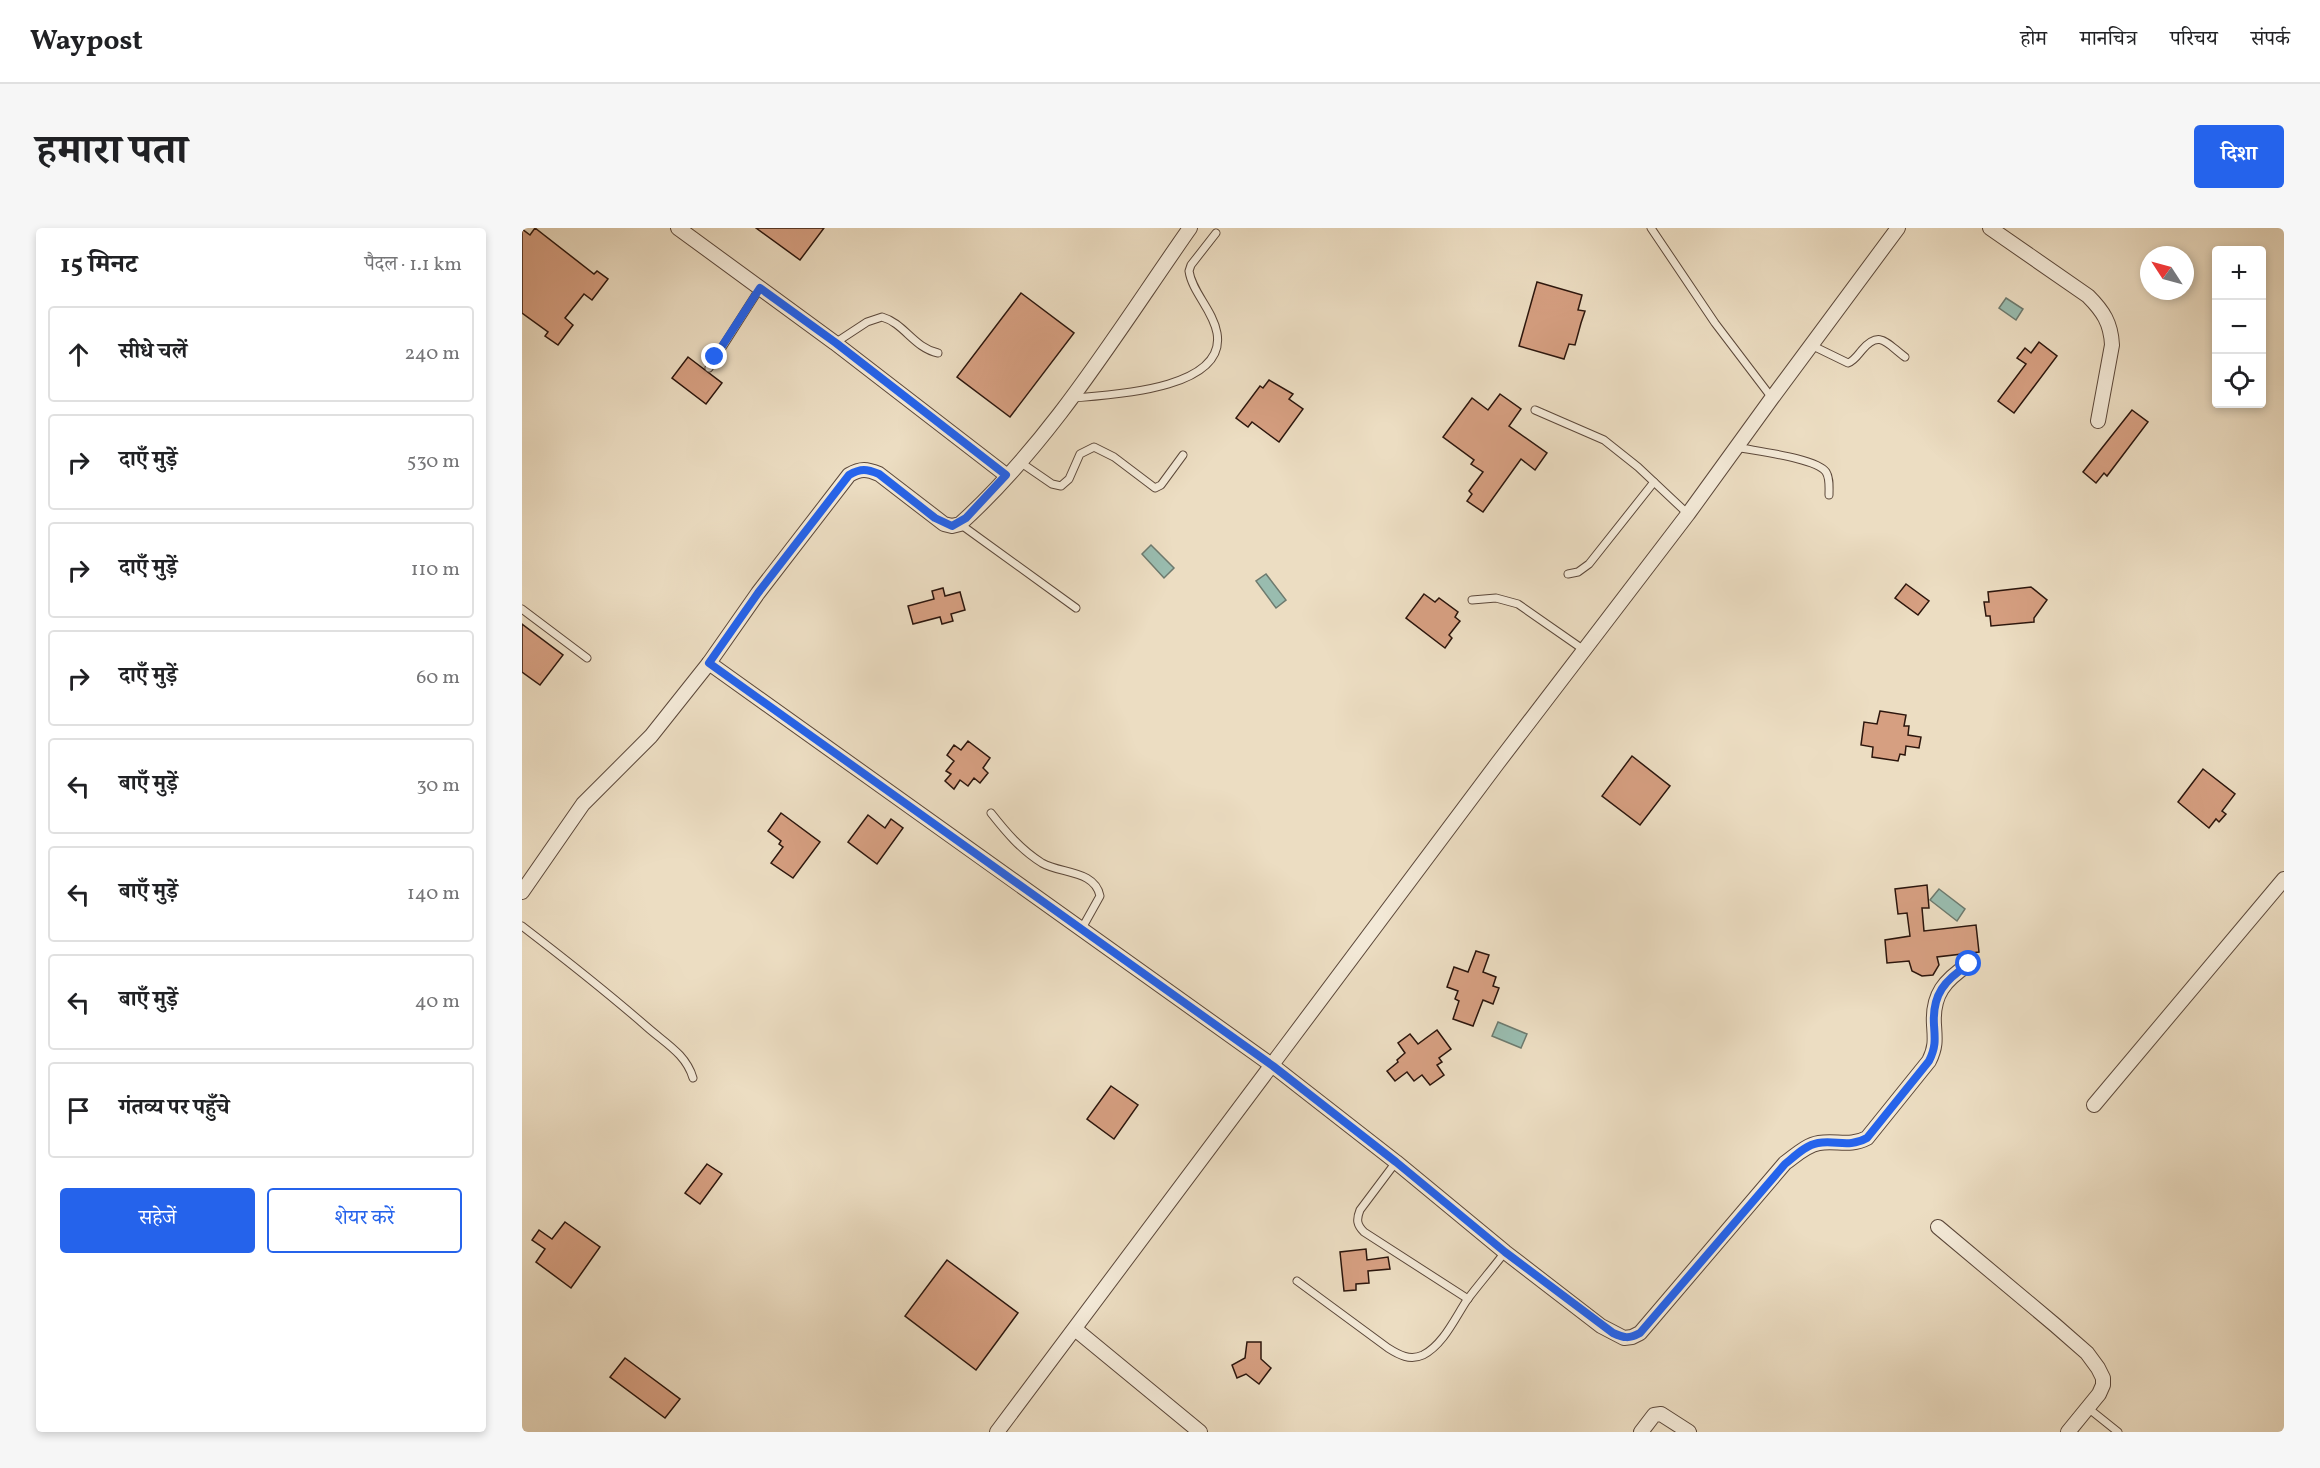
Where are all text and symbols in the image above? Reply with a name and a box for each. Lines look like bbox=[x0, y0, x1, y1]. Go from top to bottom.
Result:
text: Waypost bbox=[30, 22, 143, 61]
text: होम bbox=[2020, 25, 2047, 54]
text: मानचित्र bbox=[2080, 25, 2137, 54]
text: परिचय bbox=[2170, 25, 2218, 54]
text: संपर्क bbox=[2251, 25, 2290, 54]
text: हमारा पता bbox=[36, 123, 187, 182]
button: दिशा bbox=[2194, 125, 2284, 188]
north arrow bbox=[2140, 246, 2194, 300]
map controls bbox=[2212, 246, 2266, 408]
button: + bbox=[2212, 246, 2266, 300]
text: 15 मिनट bbox=[60, 247, 137, 283]
text: पैदल · 1.1 km bbox=[365, 251, 462, 279]
button: − bbox=[2212, 300, 2266, 354]
text: सीधे चलें bbox=[119, 337, 187, 368]
icon: ahead bbox=[62, 338, 95, 371]
text: 240 m bbox=[405, 340, 460, 368]
route end bbox=[701, 343, 727, 369]
button: locate bbox=[2212, 354, 2266, 408]
text: दाएँ मुड़ें bbox=[119, 445, 177, 476]
icon: right bbox=[62, 446, 95, 479]
text: 530 m bbox=[407, 448, 460, 476]
text: दाएँ मुड़ें bbox=[119, 553, 177, 584]
icon: right bbox=[62, 554, 95, 587]
text: 110 m bbox=[411, 556, 460, 584]
text: दाएँ मुड़ें bbox=[119, 661, 177, 692]
icon: right bbox=[62, 662, 95, 695]
text: 60 m bbox=[416, 664, 460, 692]
text: बाएँ मुड़ें bbox=[119, 769, 178, 800]
icon: left bbox=[62, 770, 95, 803]
text: 30 m bbox=[416, 772, 460, 800]
text: बाएँ मुड़ें bbox=[119, 877, 178, 908]
icon: left bbox=[62, 878, 95, 911]
text: 140 m bbox=[407, 880, 460, 908]
route start bbox=[1955, 950, 1981, 976]
text: बाएँ मुड़ें bbox=[119, 985, 178, 1016]
icon: left bbox=[62, 986, 95, 1019]
text: 40 m bbox=[415, 988, 460, 1016]
text: गंतव्य पर पहुँचे bbox=[119, 1093, 230, 1124]
icon: arrive bbox=[62, 1094, 95, 1127]
button: सहेजें bbox=[60, 1188, 255, 1253]
button: शेयर करें bbox=[267, 1188, 462, 1253]

